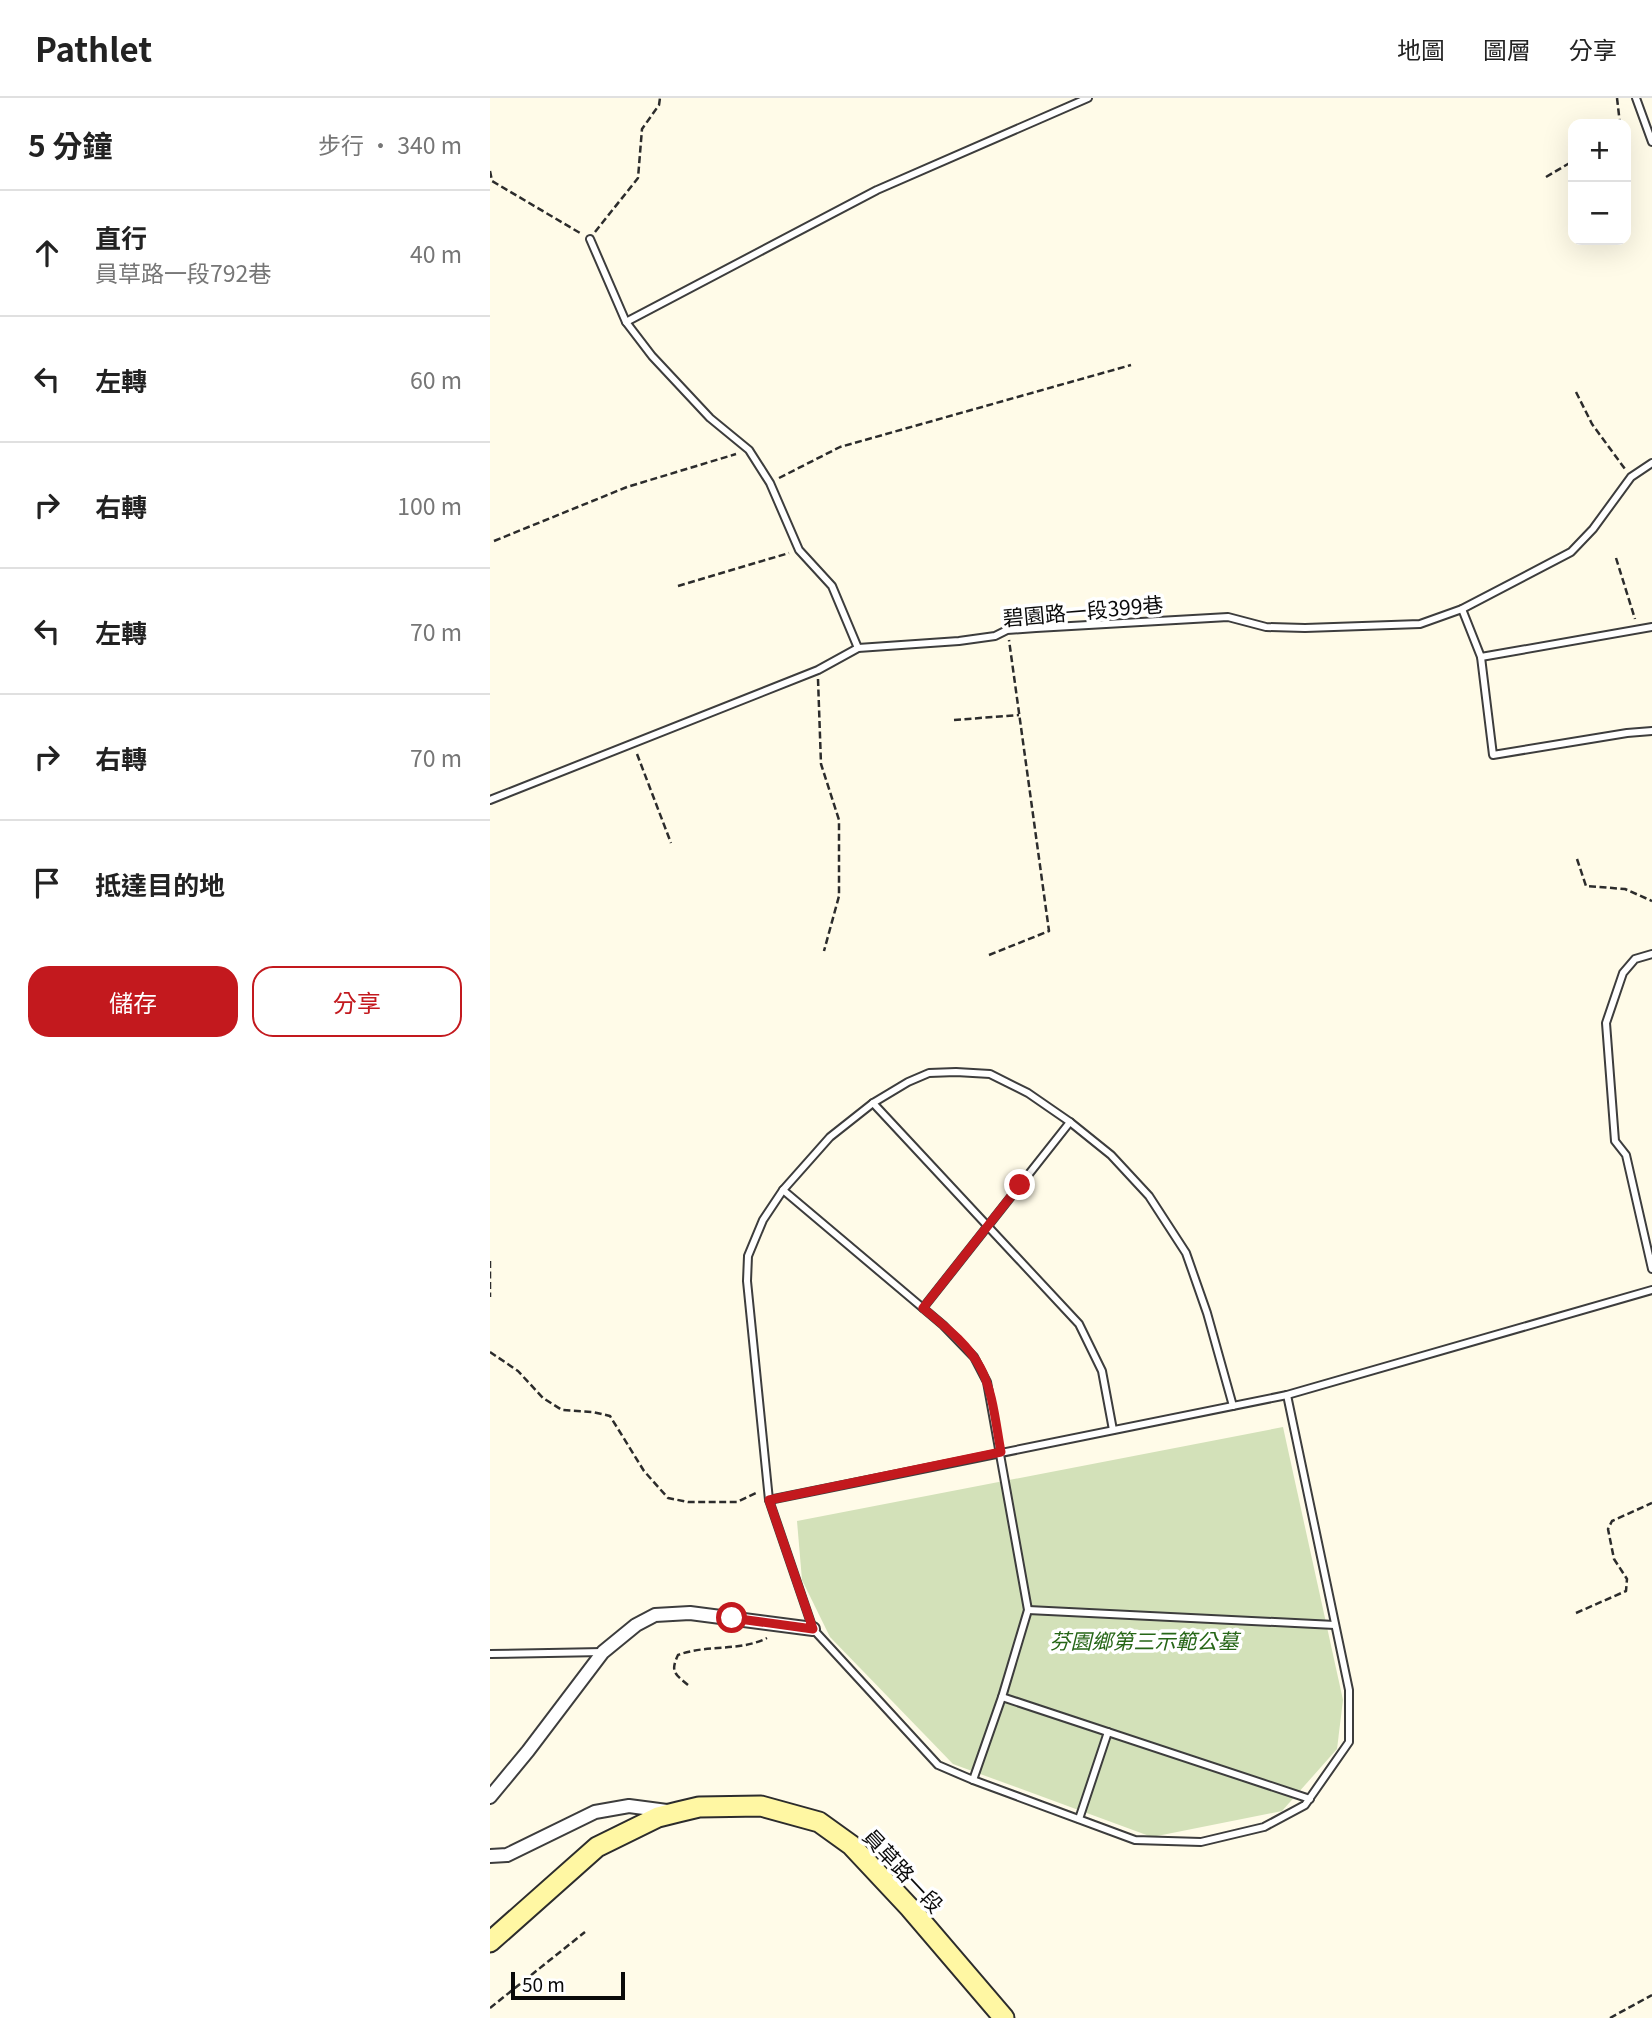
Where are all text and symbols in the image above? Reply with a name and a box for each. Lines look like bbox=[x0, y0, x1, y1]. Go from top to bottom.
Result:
text: Pathlet bbox=[35, 24, 152, 72]
text: 地圖 bbox=[1397, 31, 1445, 66]
text: 圖層 bbox=[1483, 31, 1531, 66]
text: 分享 bbox=[1569, 31, 1617, 66]
map controls bbox=[1568, 119, 1631, 245]
button: + bbox=[1568, 119, 1631, 182]
text: 5 分鐘 bbox=[28, 122, 113, 166]
text: 步行 · 340 m bbox=[318, 127, 462, 161]
button: − bbox=[1568, 182, 1631, 245]
text: 直行 bbox=[95, 218, 147, 255]
icon: ahead bbox=[28, 234, 66, 272]
text: 40 m bbox=[410, 236, 462, 270]
text: 員草路一段792巷 bbox=[95, 255, 271, 289]
icon: left bbox=[28, 360, 66, 398]
text: 左轉 bbox=[95, 361, 147, 398]
text: 60 m bbox=[410, 362, 462, 396]
icon: right bbox=[28, 486, 66, 524]
text: 右轉 bbox=[95, 487, 147, 524]
text: 100 m bbox=[397, 488, 462, 522]
street label: 碧園路一段399巷 bbox=[1002, 588, 1164, 632]
icon: left bbox=[28, 612, 66, 650]
text: 左轉 bbox=[95, 613, 147, 650]
text: 70 m bbox=[410, 614, 462, 648]
icon: right bbox=[28, 738, 66, 776]
text: 右轉 bbox=[95, 739, 147, 776]
text: 70 m bbox=[410, 740, 462, 774]
icon: arrive bbox=[28, 864, 66, 902]
text: 抵達目的地 bbox=[95, 865, 225, 902]
button: 儲存 bbox=[28, 966, 238, 1037]
button: 分享 bbox=[252, 966, 462, 1037]
route end bbox=[1004, 1169, 1035, 1200]
route start bbox=[716, 1602, 747, 1633]
park label: 芬園鄉第三示範公墓 bbox=[1050, 1625, 1241, 1655]
street label: 員草路一段 bbox=[857, 1821, 951, 1919]
scale bar bbox=[511, 1969, 625, 2001]
text: 50 m bbox=[522, 1970, 565, 1997]

